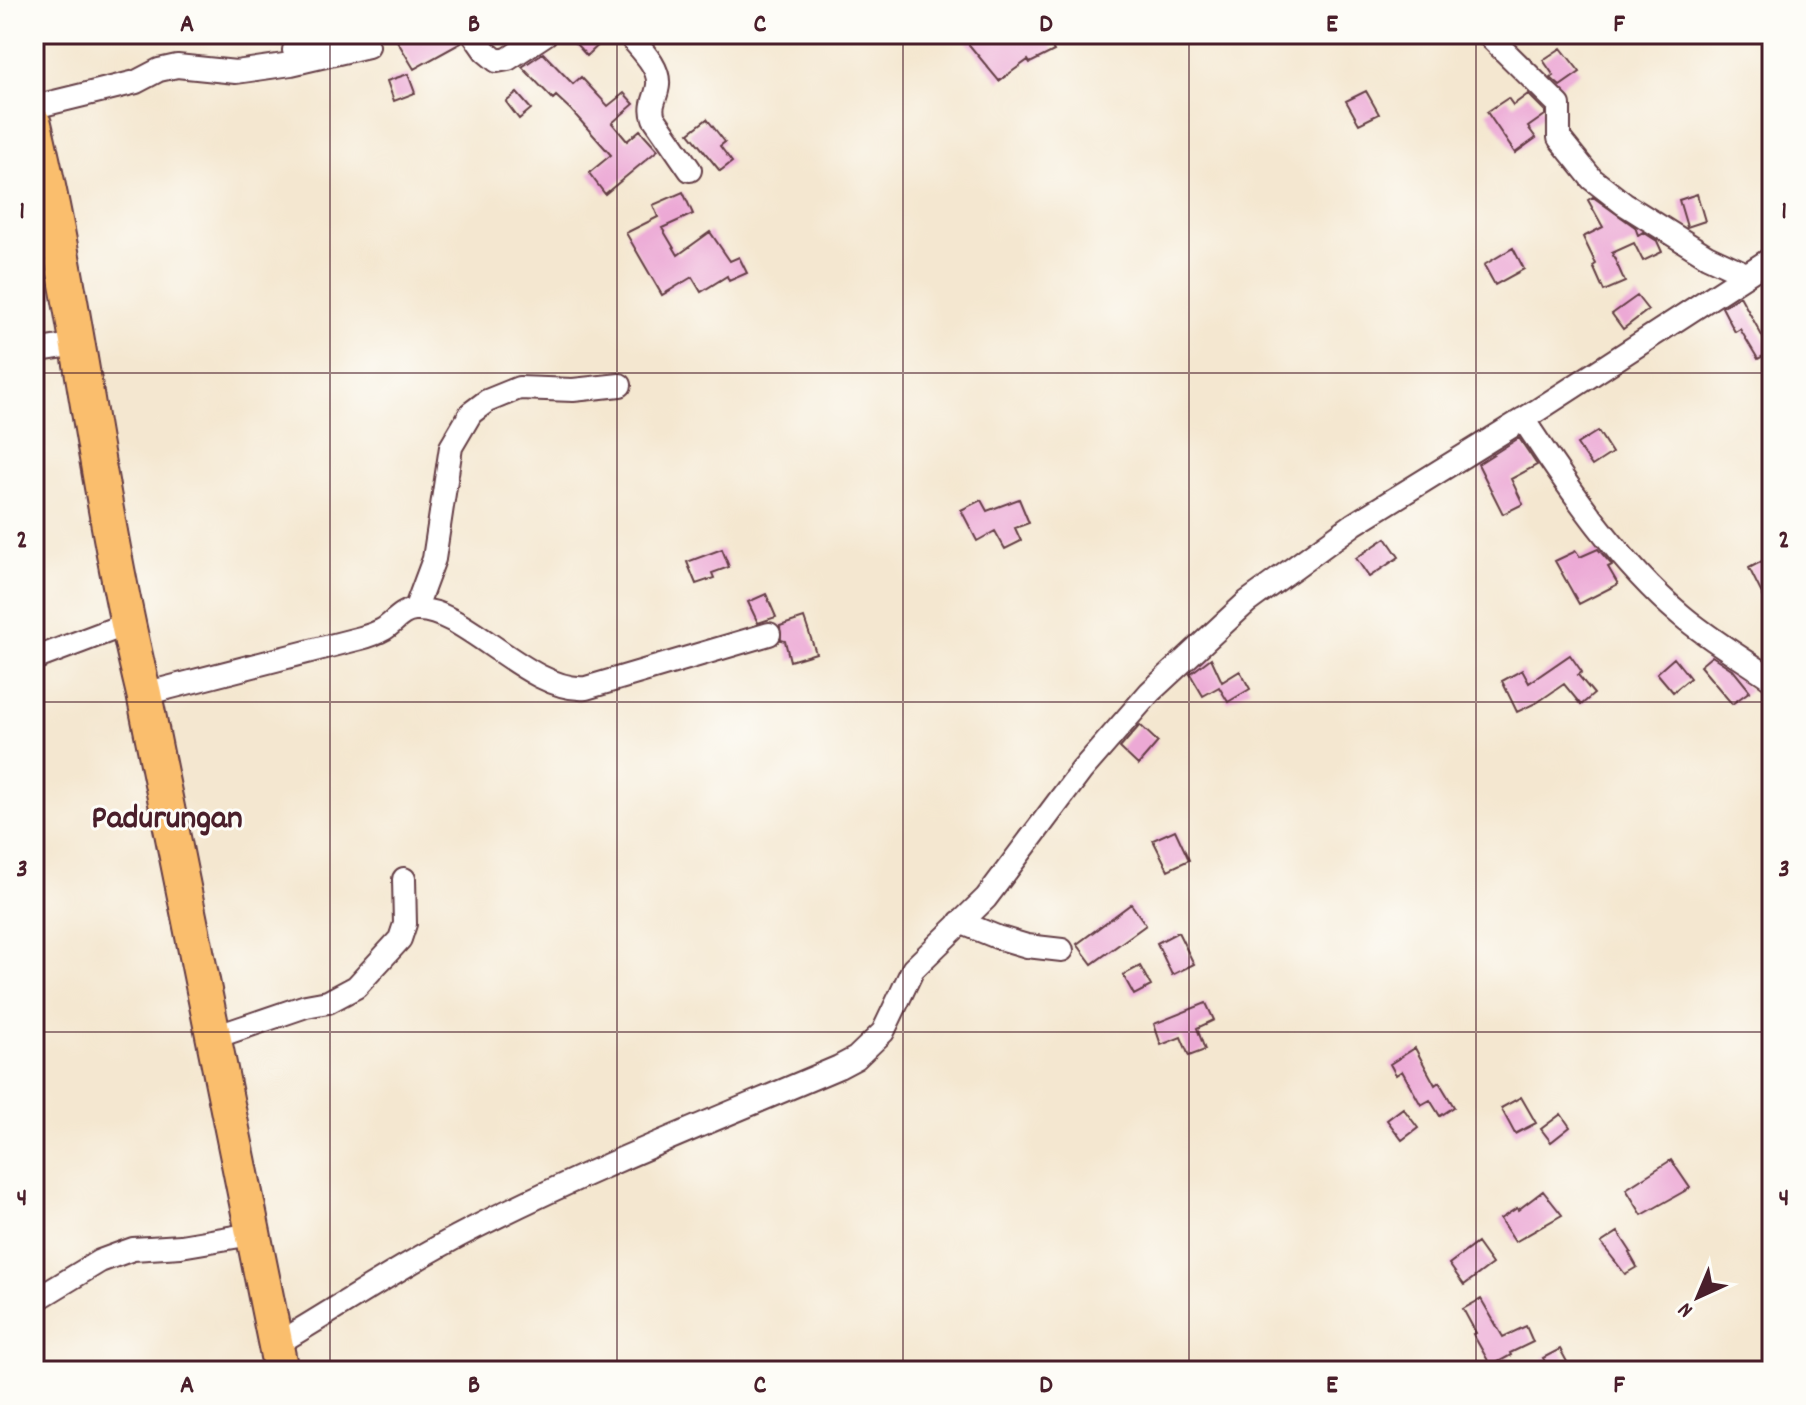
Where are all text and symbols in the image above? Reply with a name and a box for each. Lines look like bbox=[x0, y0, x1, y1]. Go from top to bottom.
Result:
text: A bbox=[180, 7, 194, 44]
text: B bbox=[468, 7, 480, 44]
text: C bbox=[754, 7, 767, 44]
text: D bbox=[1039, 7, 1053, 44]
text: E bbox=[1326, 7, 1338, 44]
text: F bbox=[1613, 7, 1625, 44]
text: 1 bbox=[19, 194, 25, 231]
text: 1 bbox=[1781, 194, 1787, 231]
text: 2 bbox=[16, 523, 28, 560]
text: 2 bbox=[1778, 523, 1790, 560]
district label: Padurungan bbox=[91, 796, 243, 845]
text: 3 bbox=[16, 852, 28, 889]
text: 3 bbox=[1778, 852, 1790, 889]
text: 4 bbox=[17, 1181, 27, 1218]
text: 4 bbox=[1779, 1181, 1789, 1218]
north arrow bbox=[1658, 1257, 1738, 1337]
text: N bbox=[1672, 1294, 1701, 1324]
text: A bbox=[180, 1368, 194, 1405]
text: B bbox=[468, 1368, 480, 1405]
text: C bbox=[754, 1368, 767, 1405]
text: D bbox=[1039, 1368, 1053, 1405]
text: E bbox=[1326, 1368, 1338, 1405]
text: F bbox=[1613, 1368, 1625, 1405]

